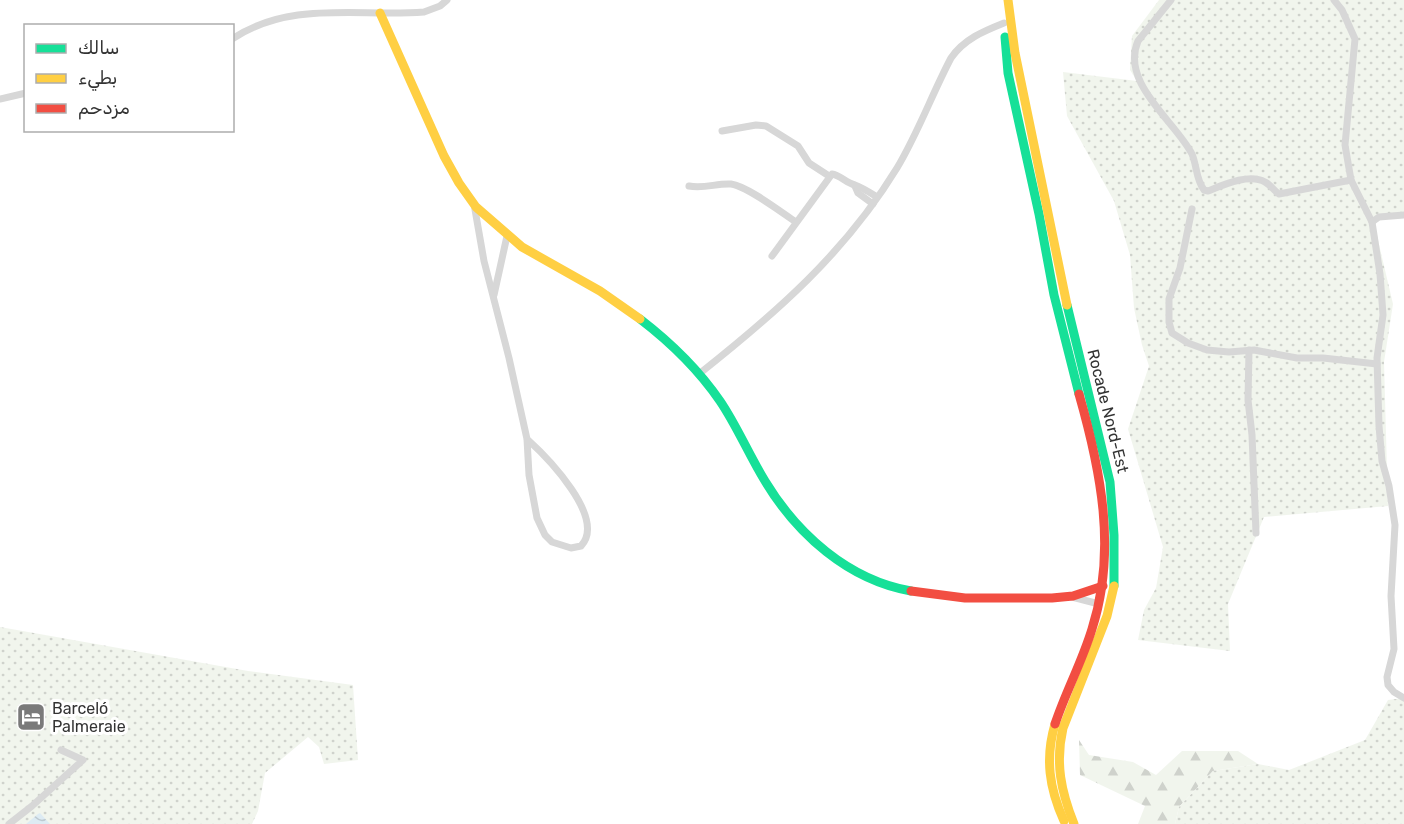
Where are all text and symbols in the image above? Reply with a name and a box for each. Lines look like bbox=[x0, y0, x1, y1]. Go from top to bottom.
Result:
legend bbox=[24, 24, 234, 132]
text: سالك bbox=[78, 37, 119, 59]
text: بطيء bbox=[78, 67, 117, 91]
text: مزدحم bbox=[78, 97, 130, 120]
street label: Rocade Nord-Est bbox=[1083, 347, 1133, 475]
place label: Barceló Palmeraie bbox=[52, 699, 126, 736]
hotel icon: Barceló Palmeraie bbox=[15, 701, 47, 733]

